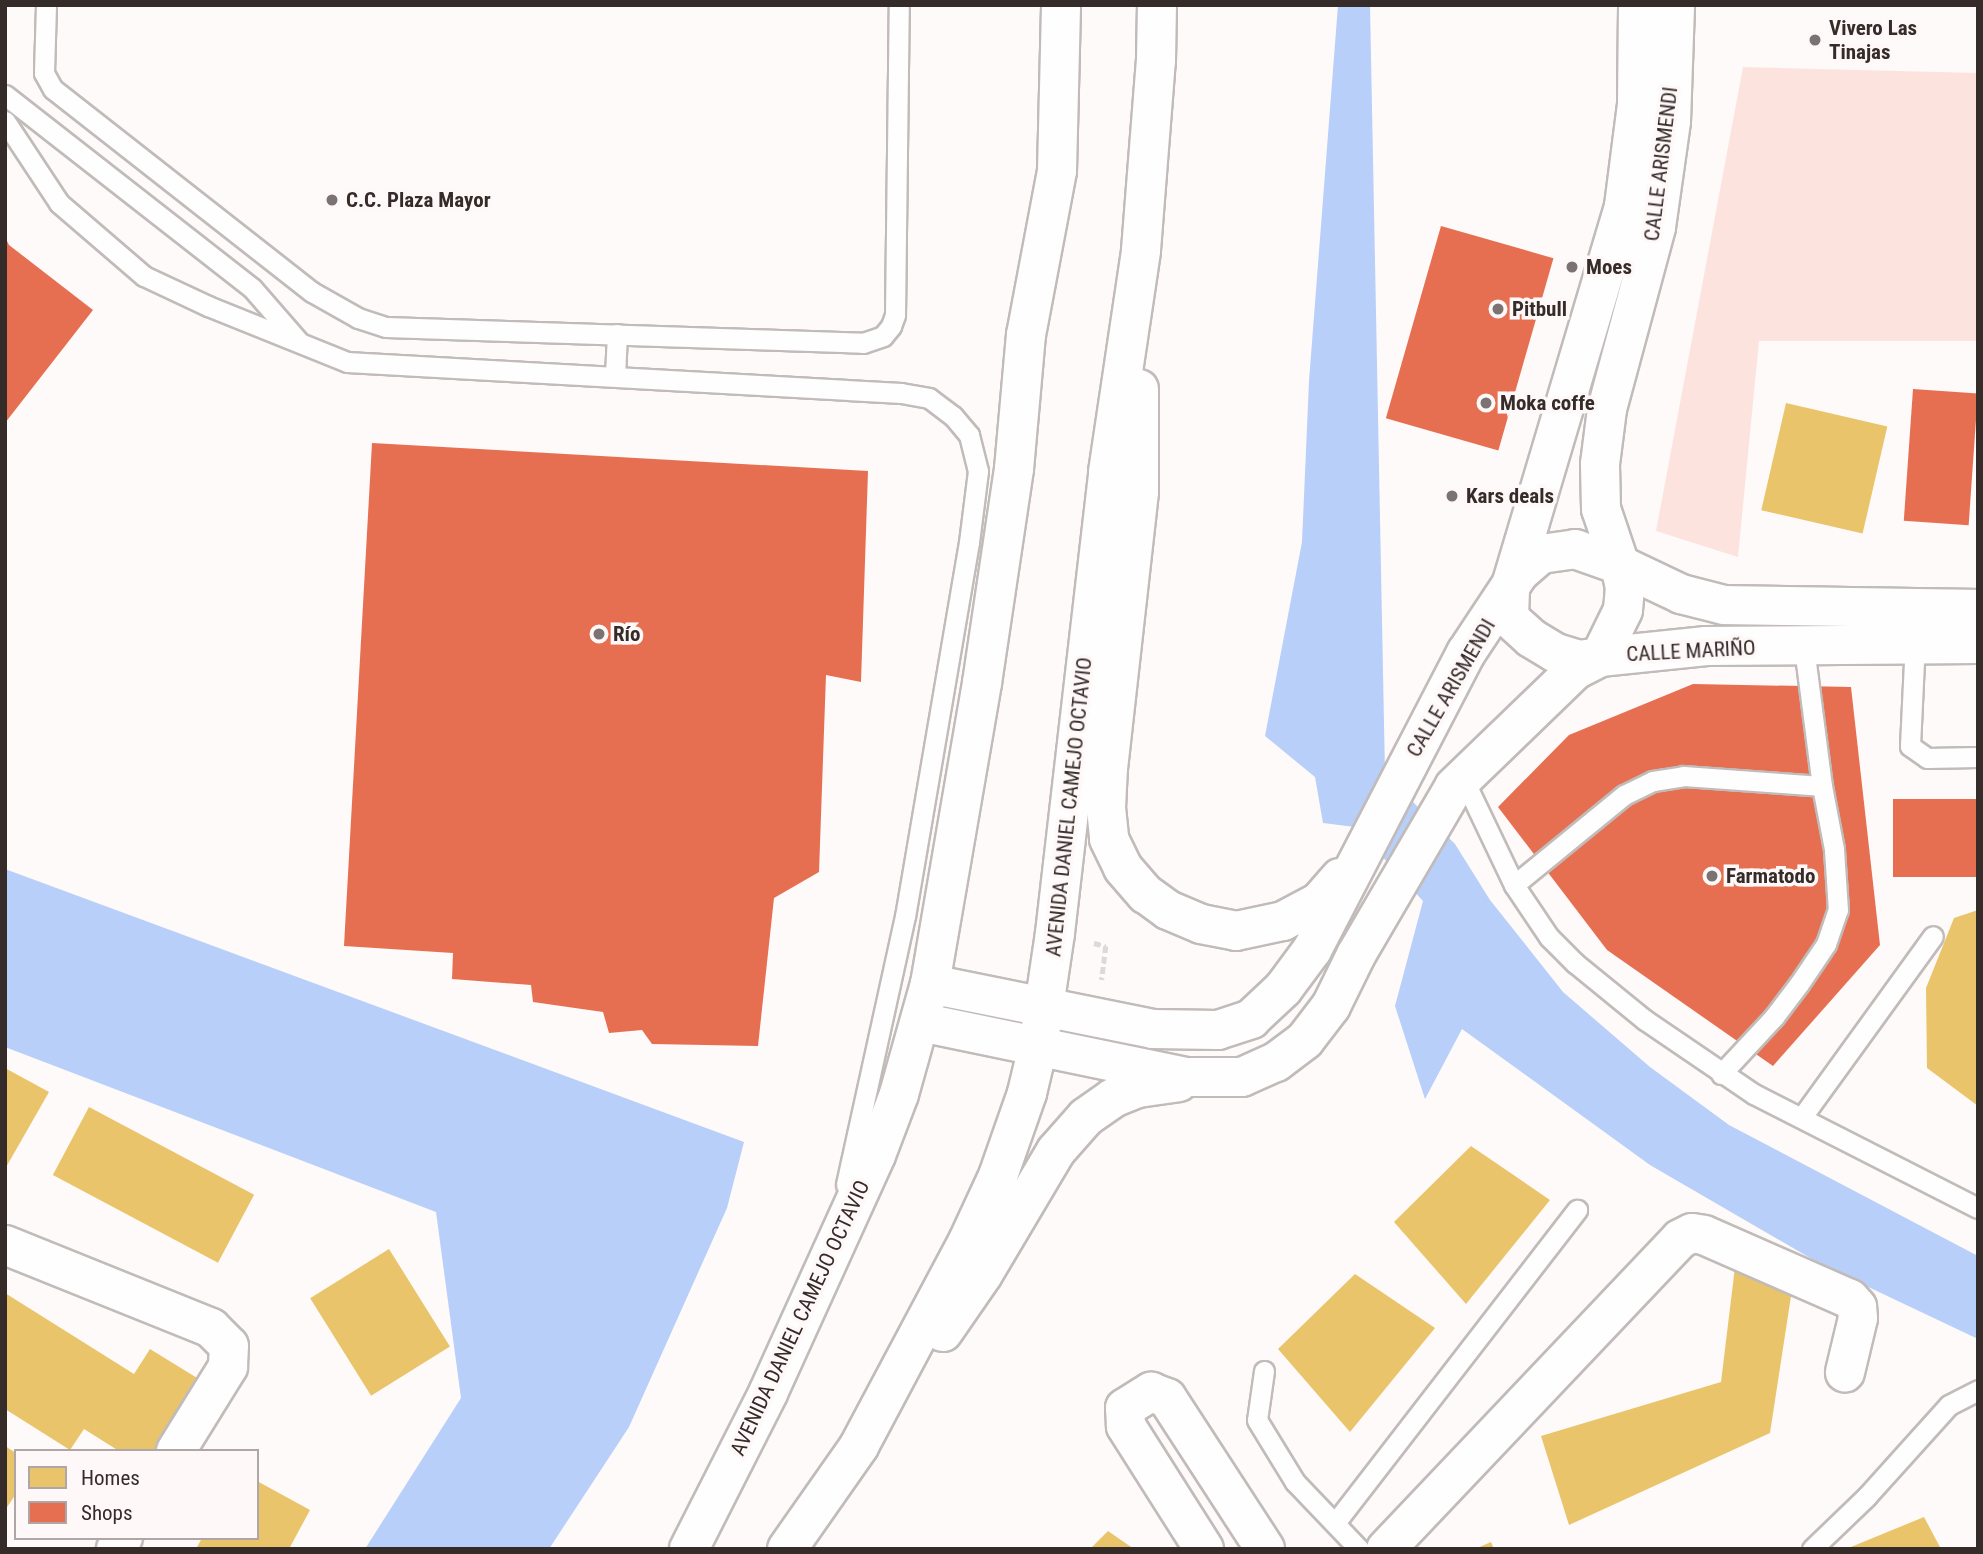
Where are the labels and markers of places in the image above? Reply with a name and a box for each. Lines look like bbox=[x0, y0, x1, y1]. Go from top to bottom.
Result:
place label: Vivero Las Tinajas bbox=[1829, 15, 1917, 65]
marker: Vivero Las Tinajas bbox=[1807, 32, 1823, 48]
place label: C.C. Plaza Mayor bbox=[346, 187, 491, 213]
marker: C.C. Plaza Mayor bbox=[324, 192, 340, 208]
place label: Moes bbox=[1586, 254, 1632, 280]
marker: Moes bbox=[1564, 259, 1580, 275]
place label: Pitbull bbox=[1512, 296, 1567, 322]
marker: Pitbull bbox=[1490, 301, 1506, 317]
place label: Moka coffe bbox=[1500, 390, 1595, 416]
marker: Moka coffe bbox=[1478, 395, 1494, 411]
place label: Kars deals bbox=[1466, 483, 1554, 509]
marker: Kars deals bbox=[1444, 488, 1460, 504]
place label: Río bbox=[613, 621, 641, 647]
marker: Río bbox=[591, 626, 607, 642]
place label: Farmatodo bbox=[1726, 863, 1815, 889]
marker: Farmatodo bbox=[1704, 868, 1720, 884]

